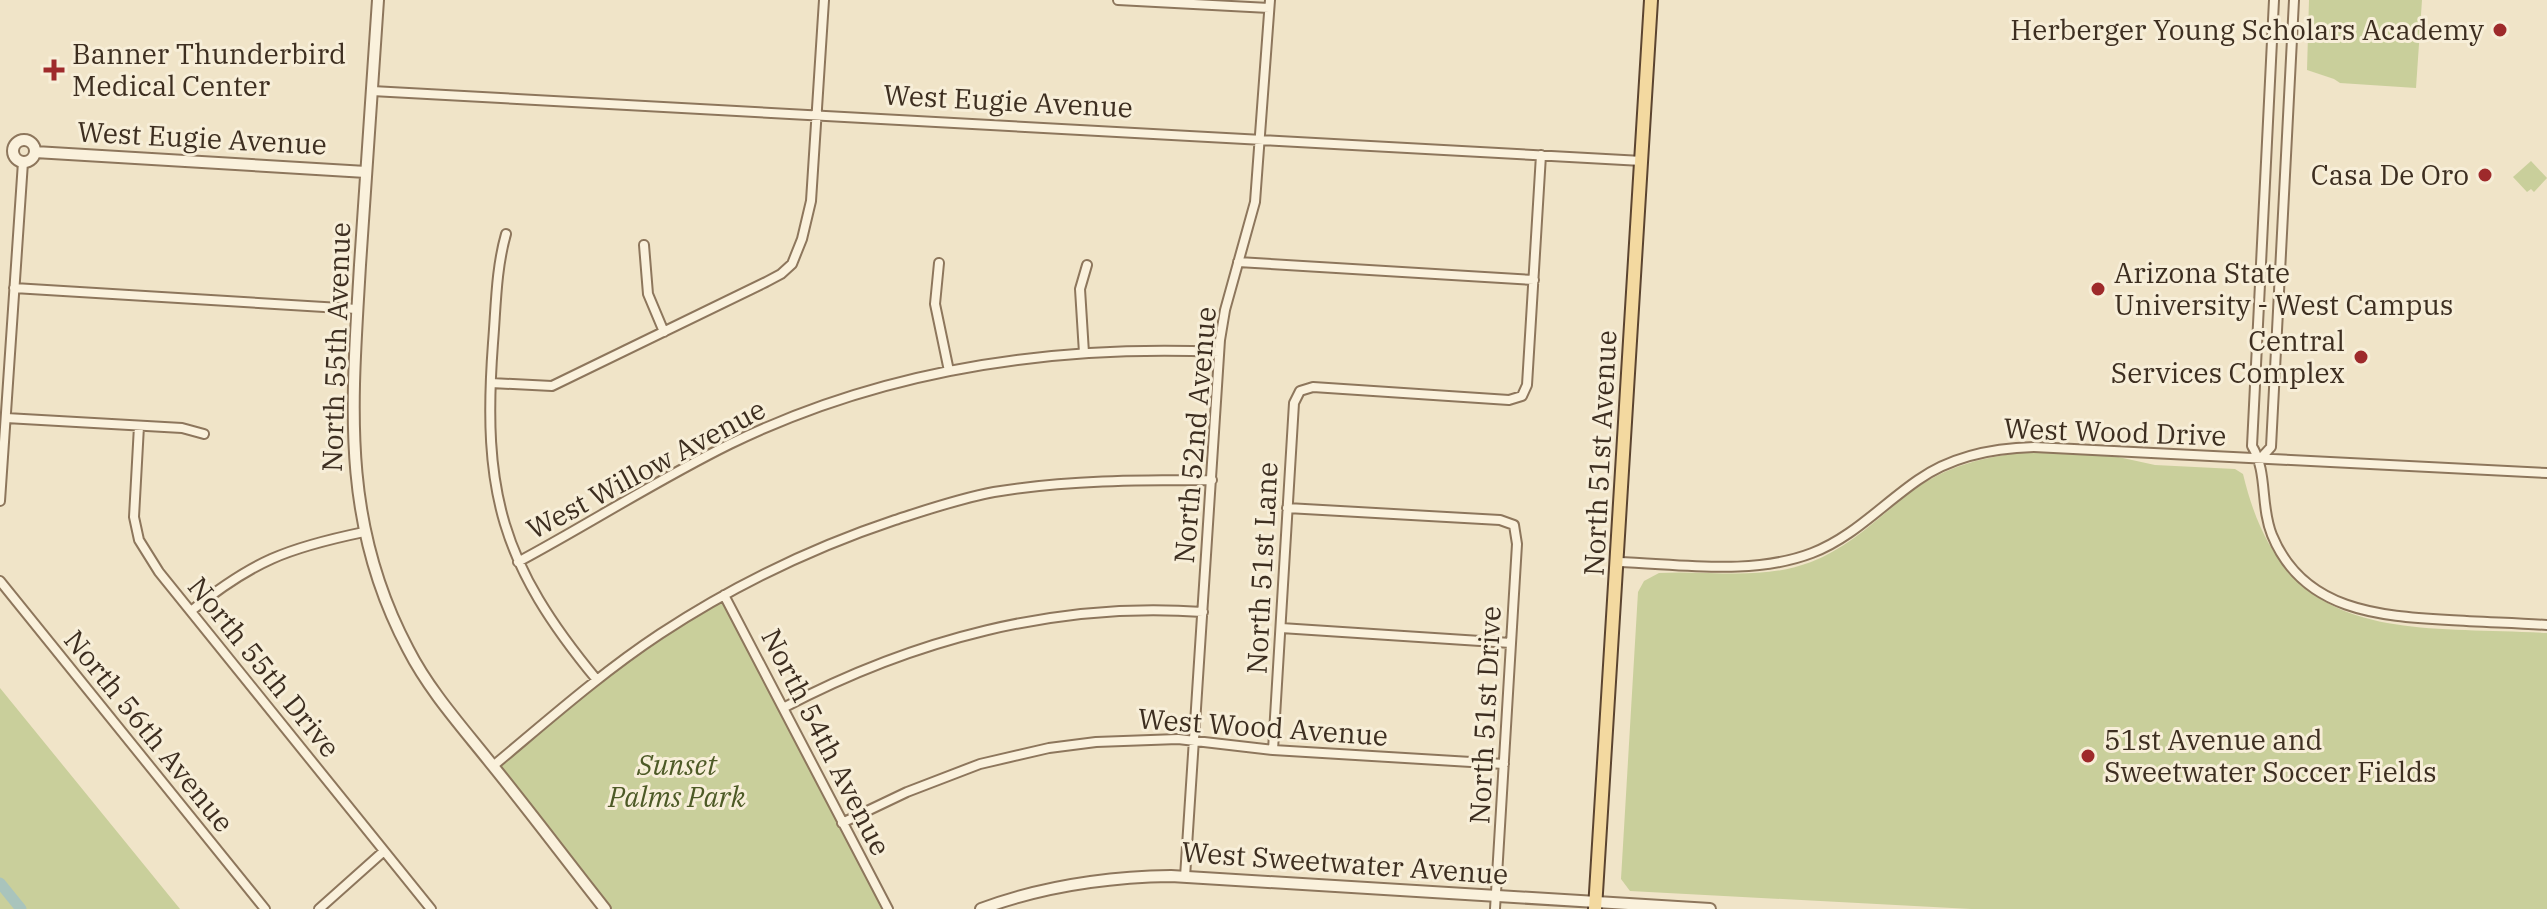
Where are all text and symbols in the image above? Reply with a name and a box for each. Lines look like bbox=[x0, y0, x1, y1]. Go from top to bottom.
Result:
place label: Herberger Young Scholars Academy bbox=[2010, 11, 2484, 48]
marker: Herberger Young Scholars Academy bbox=[2491, 21, 2509, 39]
place label: Banner Thunderbird Medical Center bbox=[72, 35, 346, 104]
marker: Banner Thunderbird Medical Center bbox=[43, 59, 65, 81]
street label: West Eugie Avenue bbox=[882, 75, 1134, 126]
street label: West Eugie Avenue bbox=[76, 112, 328, 163]
place label: Casa De Oro bbox=[2311, 156, 2469, 193]
marker: Casa De Oro bbox=[2476, 166, 2494, 184]
street label: North 55th Avenue bbox=[313, 221, 358, 472]
place label: Arizona State University - West Campus bbox=[2114, 254, 2453, 323]
marker: Arizona State University - West Campus bbox=[2089, 280, 2107, 298]
street label: North 52nd Avenue bbox=[1165, 305, 1224, 565]
place label: Central Services Complex bbox=[2111, 322, 2345, 391]
street label: North 51st Avenue bbox=[1575, 329, 1624, 577]
marker: Central Services Complex bbox=[2352, 348, 2370, 366]
street label: West Willow Avenue bbox=[520, 390, 772, 547]
street label: West Wood Drive bbox=[2003, 409, 2227, 454]
street label: North 51st Lane bbox=[1237, 461, 1286, 675]
street label: North 55th Drive bbox=[180, 569, 349, 765]
street label: North 51st Drive bbox=[1460, 605, 1509, 825]
street label: North 56th Avenue bbox=[56, 622, 242, 839]
street label: North 54th Avenue bbox=[753, 622, 900, 861]
street label: West Wood Avenue bbox=[1137, 699, 1389, 754]
place label: 51st Avenue and Sweetwater Soccer Fields bbox=[2104, 721, 2437, 790]
park label: Sunset Palms Park bbox=[607, 746, 746, 815]
marker: 51st Avenue and Sweetwater Soccer Fields bbox=[2079, 747, 2097, 765]
street label: West Sweetwater Avenue bbox=[1180, 833, 1510, 892]

